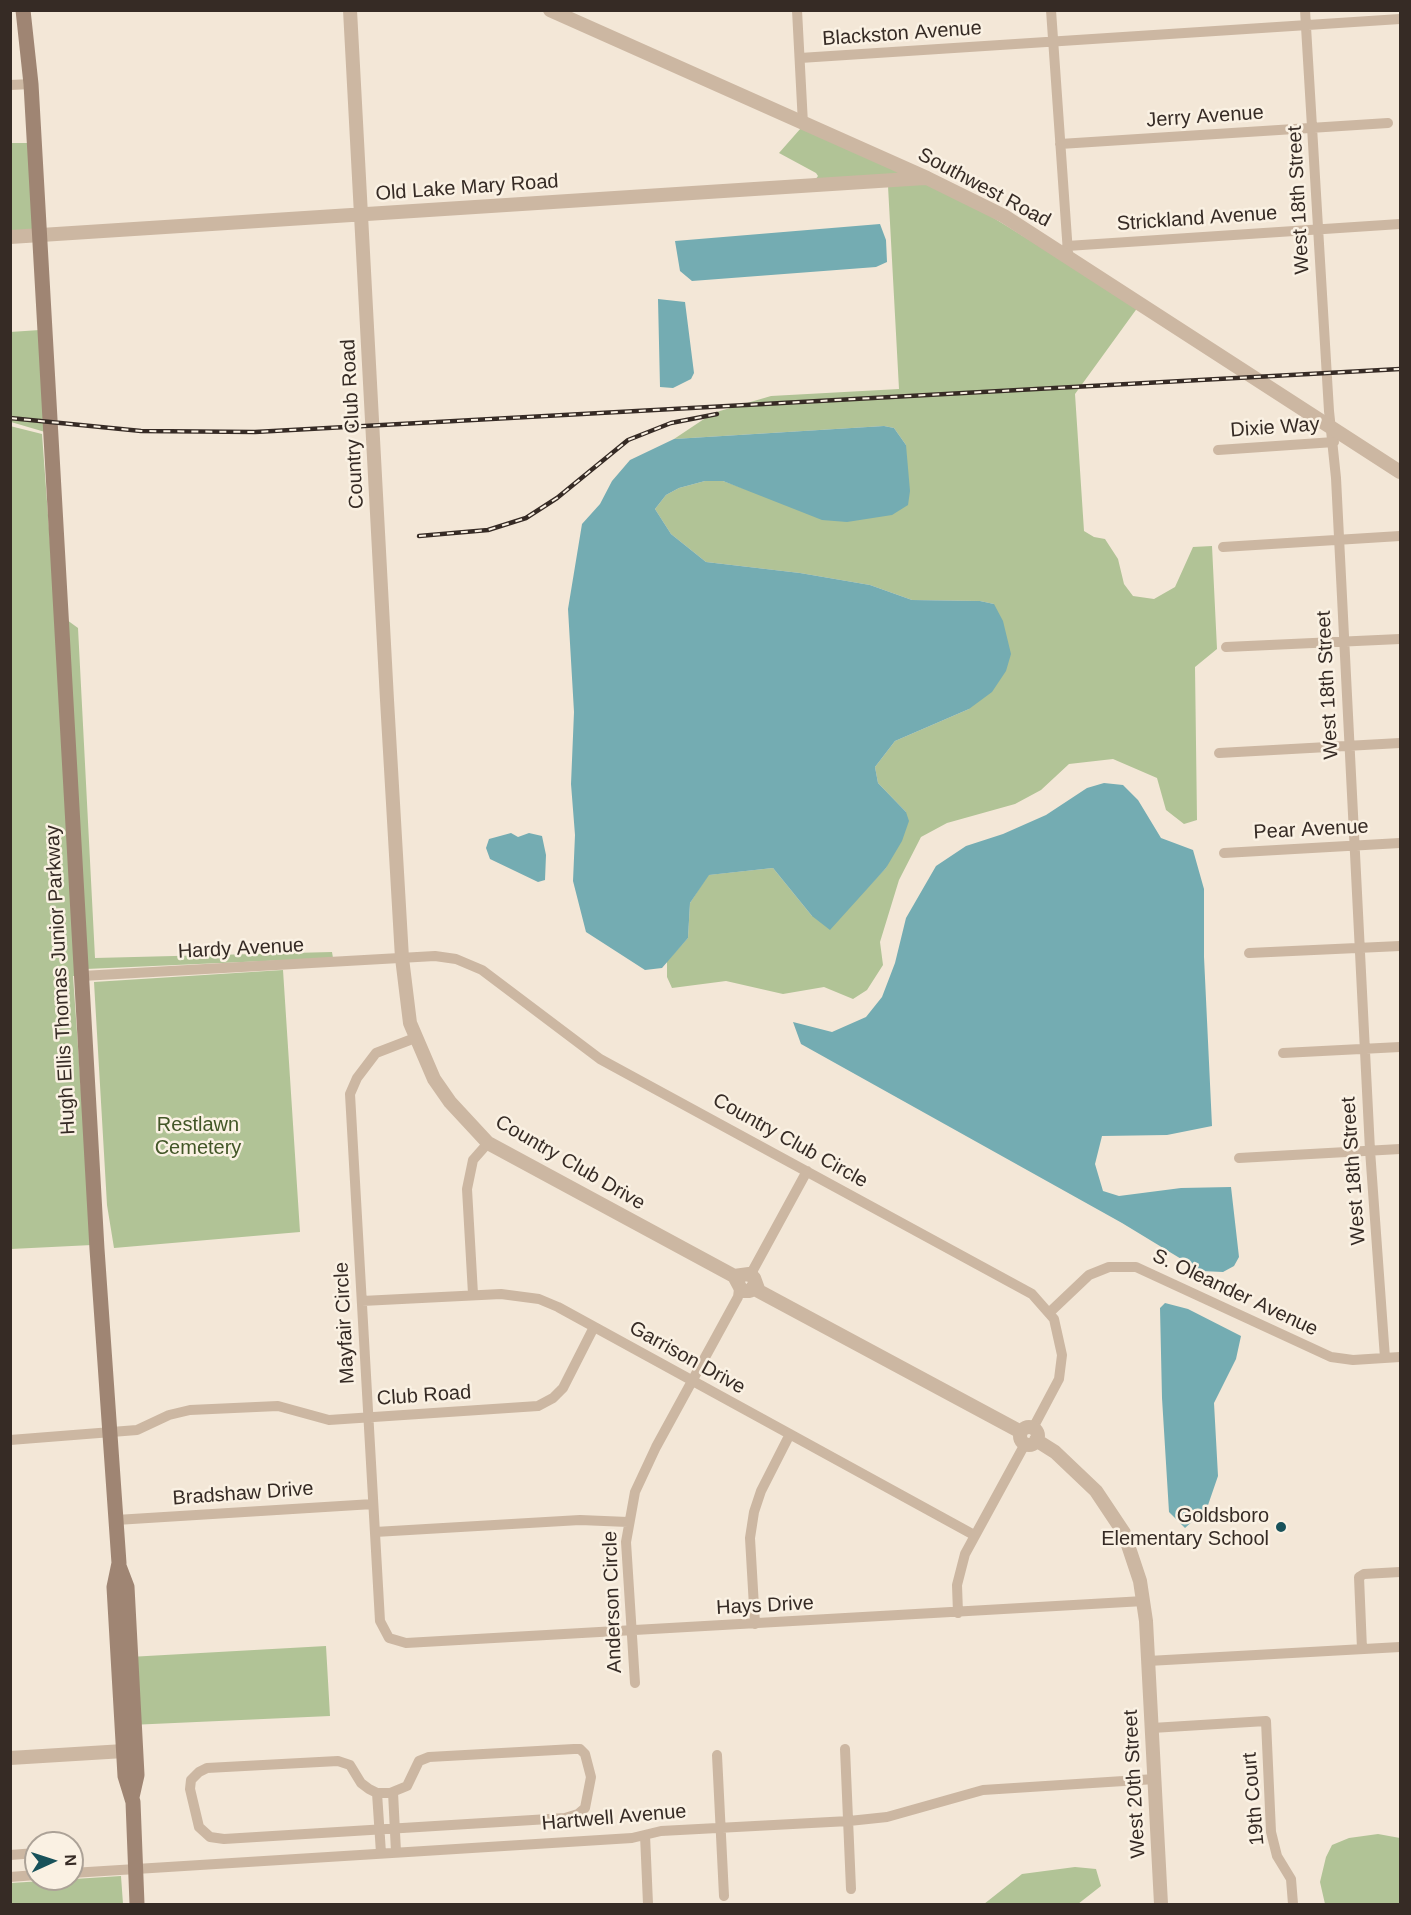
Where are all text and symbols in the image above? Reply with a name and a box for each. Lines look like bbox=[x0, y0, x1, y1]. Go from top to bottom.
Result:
street label: Blackston Avenue bbox=[821, 16, 983, 52]
street label: Jerry Avenue bbox=[1146, 101, 1264, 133]
street label: West 18th Street bbox=[1283, 125, 1315, 275]
street label: Southwest Road bbox=[914, 143, 1054, 233]
street label: Old Lake Mary Road bbox=[375, 170, 559, 206]
street label: Strickland Avenue bbox=[1116, 201, 1278, 237]
street label: Country Club Road bbox=[337, 338, 369, 510]
street label: Dixie Way bbox=[1230, 413, 1320, 443]
street label: West 18th Street bbox=[1312, 610, 1344, 760]
street label: Pear Avenue bbox=[1253, 815, 1369, 845]
street label: Hugh Ellis Thomas Junior Parkway bbox=[41, 825, 81, 1135]
street label: Hardy Avenue bbox=[177, 934, 305, 964]
street label: Country Club Circle bbox=[708, 1088, 872, 1194]
street label: West 18th Street bbox=[1337, 1096, 1371, 1246]
street label: Country Club Drive bbox=[491, 1110, 649, 1216]
park label: Restlawn Cemetery bbox=[155, 1113, 241, 1160]
street label: S. Oleander Avenue bbox=[1148, 1244, 1322, 1342]
street label: Mayfair Circle bbox=[330, 1261, 360, 1385]
street label: Garrison Drive bbox=[625, 1316, 749, 1400]
street label: Club Road bbox=[376, 1381, 472, 1411]
street label: Bradshaw Drive bbox=[172, 1477, 314, 1511]
place label: Goldsboro Elementary School bbox=[1101, 1504, 1269, 1551]
marker: Goldsboro Elementary School bbox=[1274, 1520, 1288, 1534]
street label: Anderson Circle bbox=[599, 1530, 627, 1674]
street label: Hays Drive bbox=[716, 1591, 814, 1621]
street label: West 20th Street bbox=[1119, 1709, 1151, 1859]
street label: 19th Court bbox=[1238, 1751, 1270, 1847]
street label: Hartwell Avenue bbox=[541, 1800, 687, 1836]
north arrow bbox=[24, 1831, 84, 1891]
text: N bbox=[62, 1854, 79, 1866]

